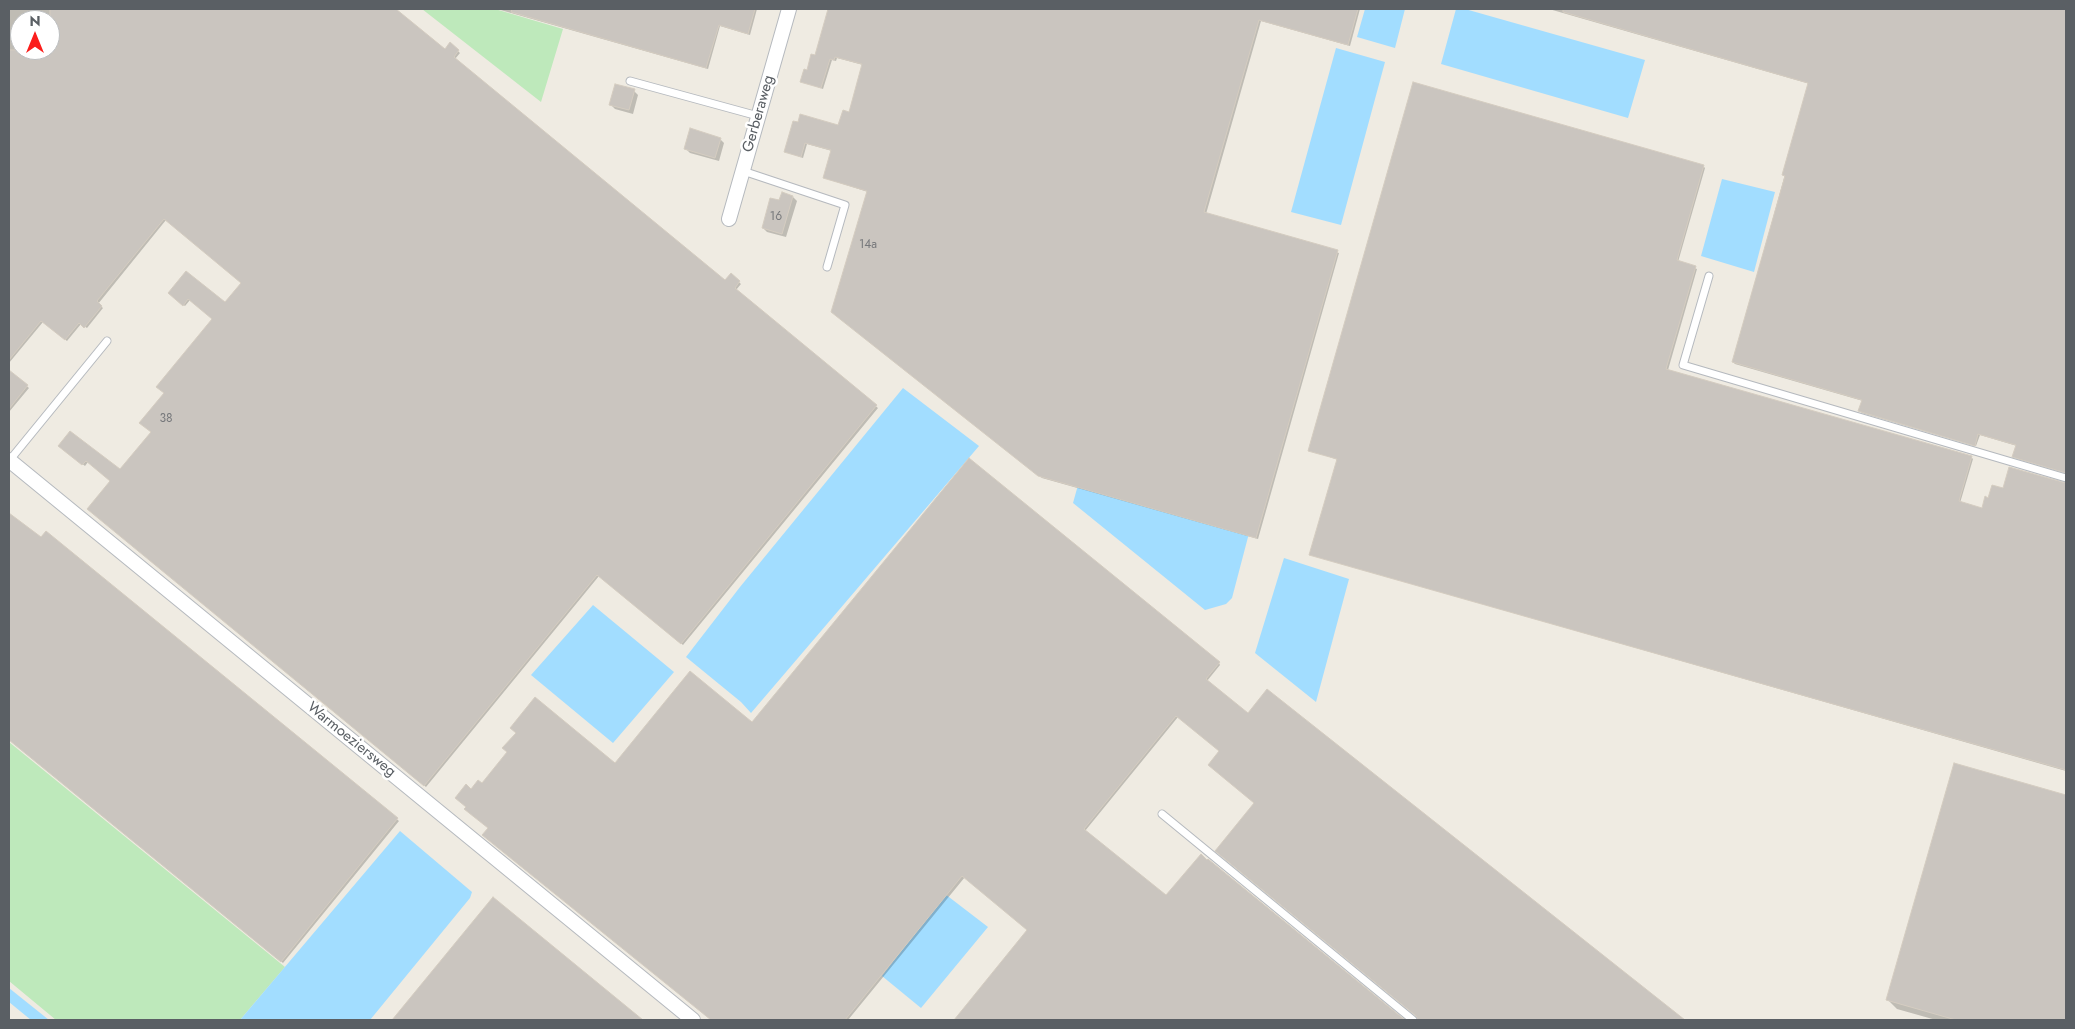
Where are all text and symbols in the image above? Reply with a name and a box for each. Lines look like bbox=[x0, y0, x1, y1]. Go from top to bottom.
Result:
north arrow bbox=[10, 10, 60, 60]
text: N bbox=[29, 11, 41, 31]
street label: Gerberaweg bbox=[739, 73, 779, 155]
house number: 16 bbox=[770, 210, 782, 224]
house number: 14a bbox=[859, 238, 877, 252]
house number: 38 bbox=[159, 412, 173, 426]
street label: Warmoeziersweg bbox=[303, 699, 399, 781]

